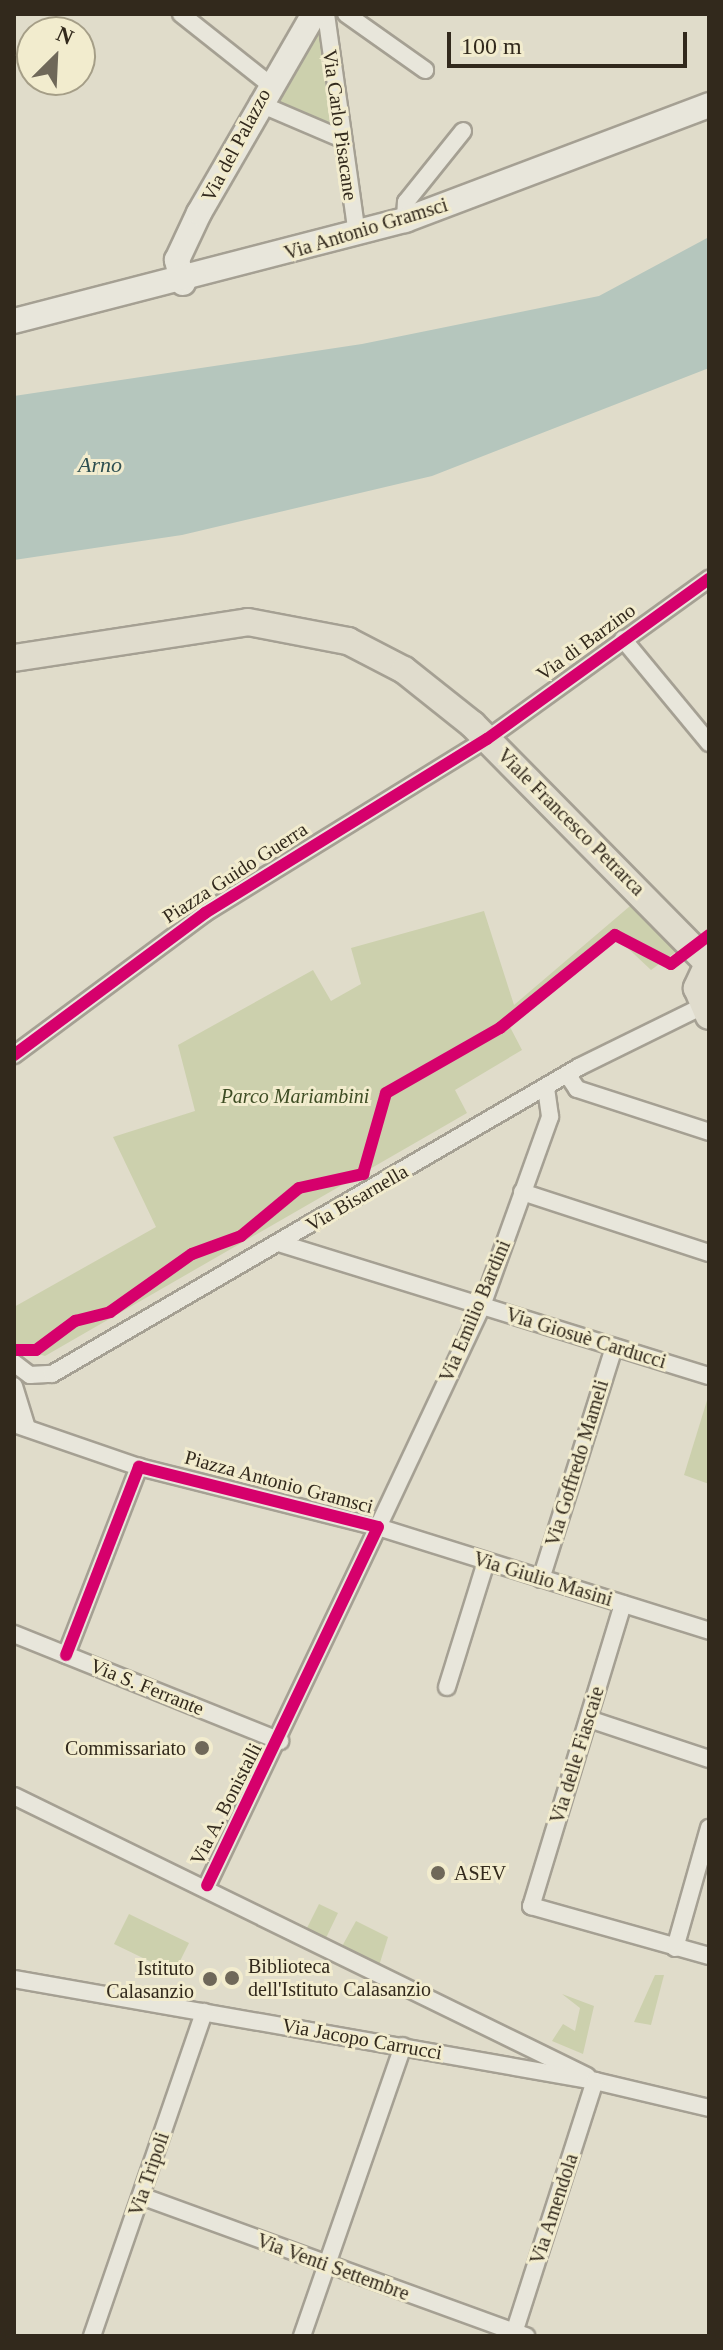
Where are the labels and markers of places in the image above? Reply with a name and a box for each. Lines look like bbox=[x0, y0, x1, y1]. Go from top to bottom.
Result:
place label: Commissariato bbox=[65, 1736, 186, 1760]
marker: Commissariato bbox=[193, 1739, 211, 1757]
place label: ASEV bbox=[454, 1861, 506, 1885]
marker: ASEV bbox=[429, 1864, 447, 1882]
place label: Biblioteca dell'Istituto Calasanzio bbox=[248, 1954, 431, 2001]
place label: Istituto Calasanzio bbox=[106, 1956, 194, 2003]
marker: Biblioteca dell'Istituto Calasanzio bbox=[223, 1969, 241, 1987]
marker: Istituto Calasanzio bbox=[201, 1970, 219, 1988]

